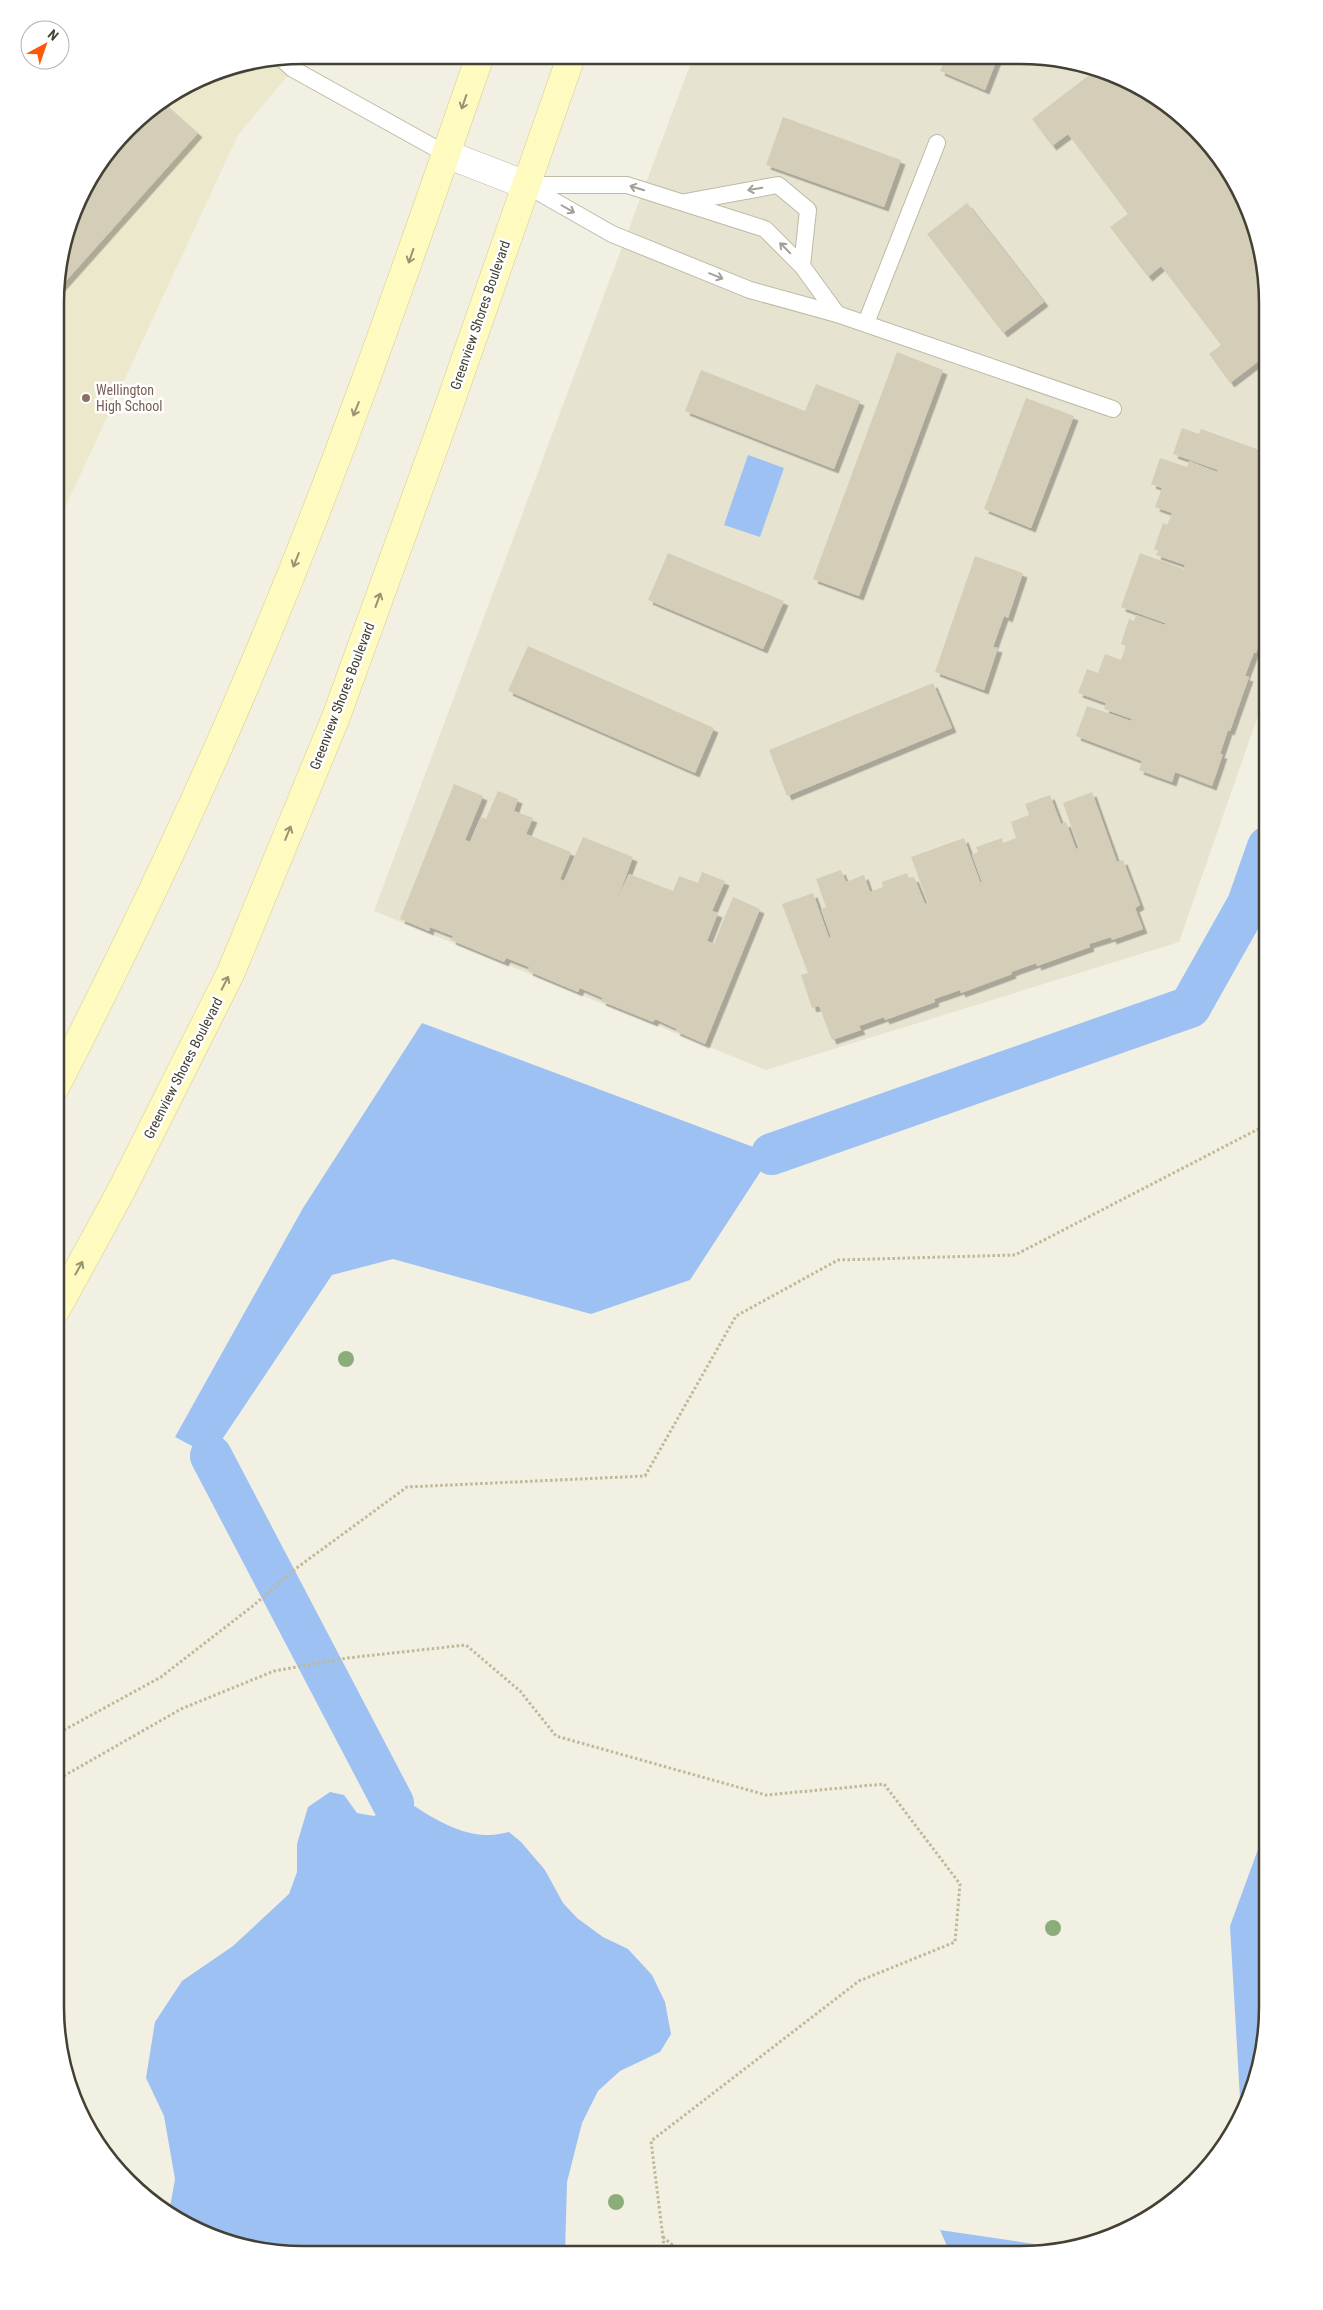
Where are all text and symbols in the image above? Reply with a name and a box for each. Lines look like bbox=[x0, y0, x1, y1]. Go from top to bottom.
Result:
north arrow bbox=[20, 20, 70, 70]
text: N bbox=[45, 26, 62, 44]
one-way arrow bbox=[459, 94, 468, 109]
one-way arrow bbox=[629, 183, 645, 193]
one-way arrow bbox=[747, 184, 763, 194]
one-way arrow bbox=[561, 205, 575, 215]
street label: Greenview Shores Boulevard bbox=[447, 238, 513, 392]
one-way arrow bbox=[779, 242, 791, 255]
one-way arrow bbox=[405, 247, 415, 263]
one-way arrow bbox=[708, 272, 723, 282]
place label: Wellington High School bbox=[96, 382, 163, 414]
marker: Wellington High School bbox=[80, 392, 92, 404]
one-way arrow bbox=[351, 400, 360, 416]
one-way arrow bbox=[291, 551, 300, 567]
one-way arrow bbox=[374, 593, 383, 608]
street label: Greenview Shores Boulevard bbox=[306, 620, 378, 772]
one-way arrow bbox=[284, 826, 293, 841]
one-way arrow bbox=[221, 976, 230, 991]
street label: Greenview Shores Boulevard bbox=[140, 995, 226, 1141]
one-way arrow bbox=[74, 1260, 84, 1275]

